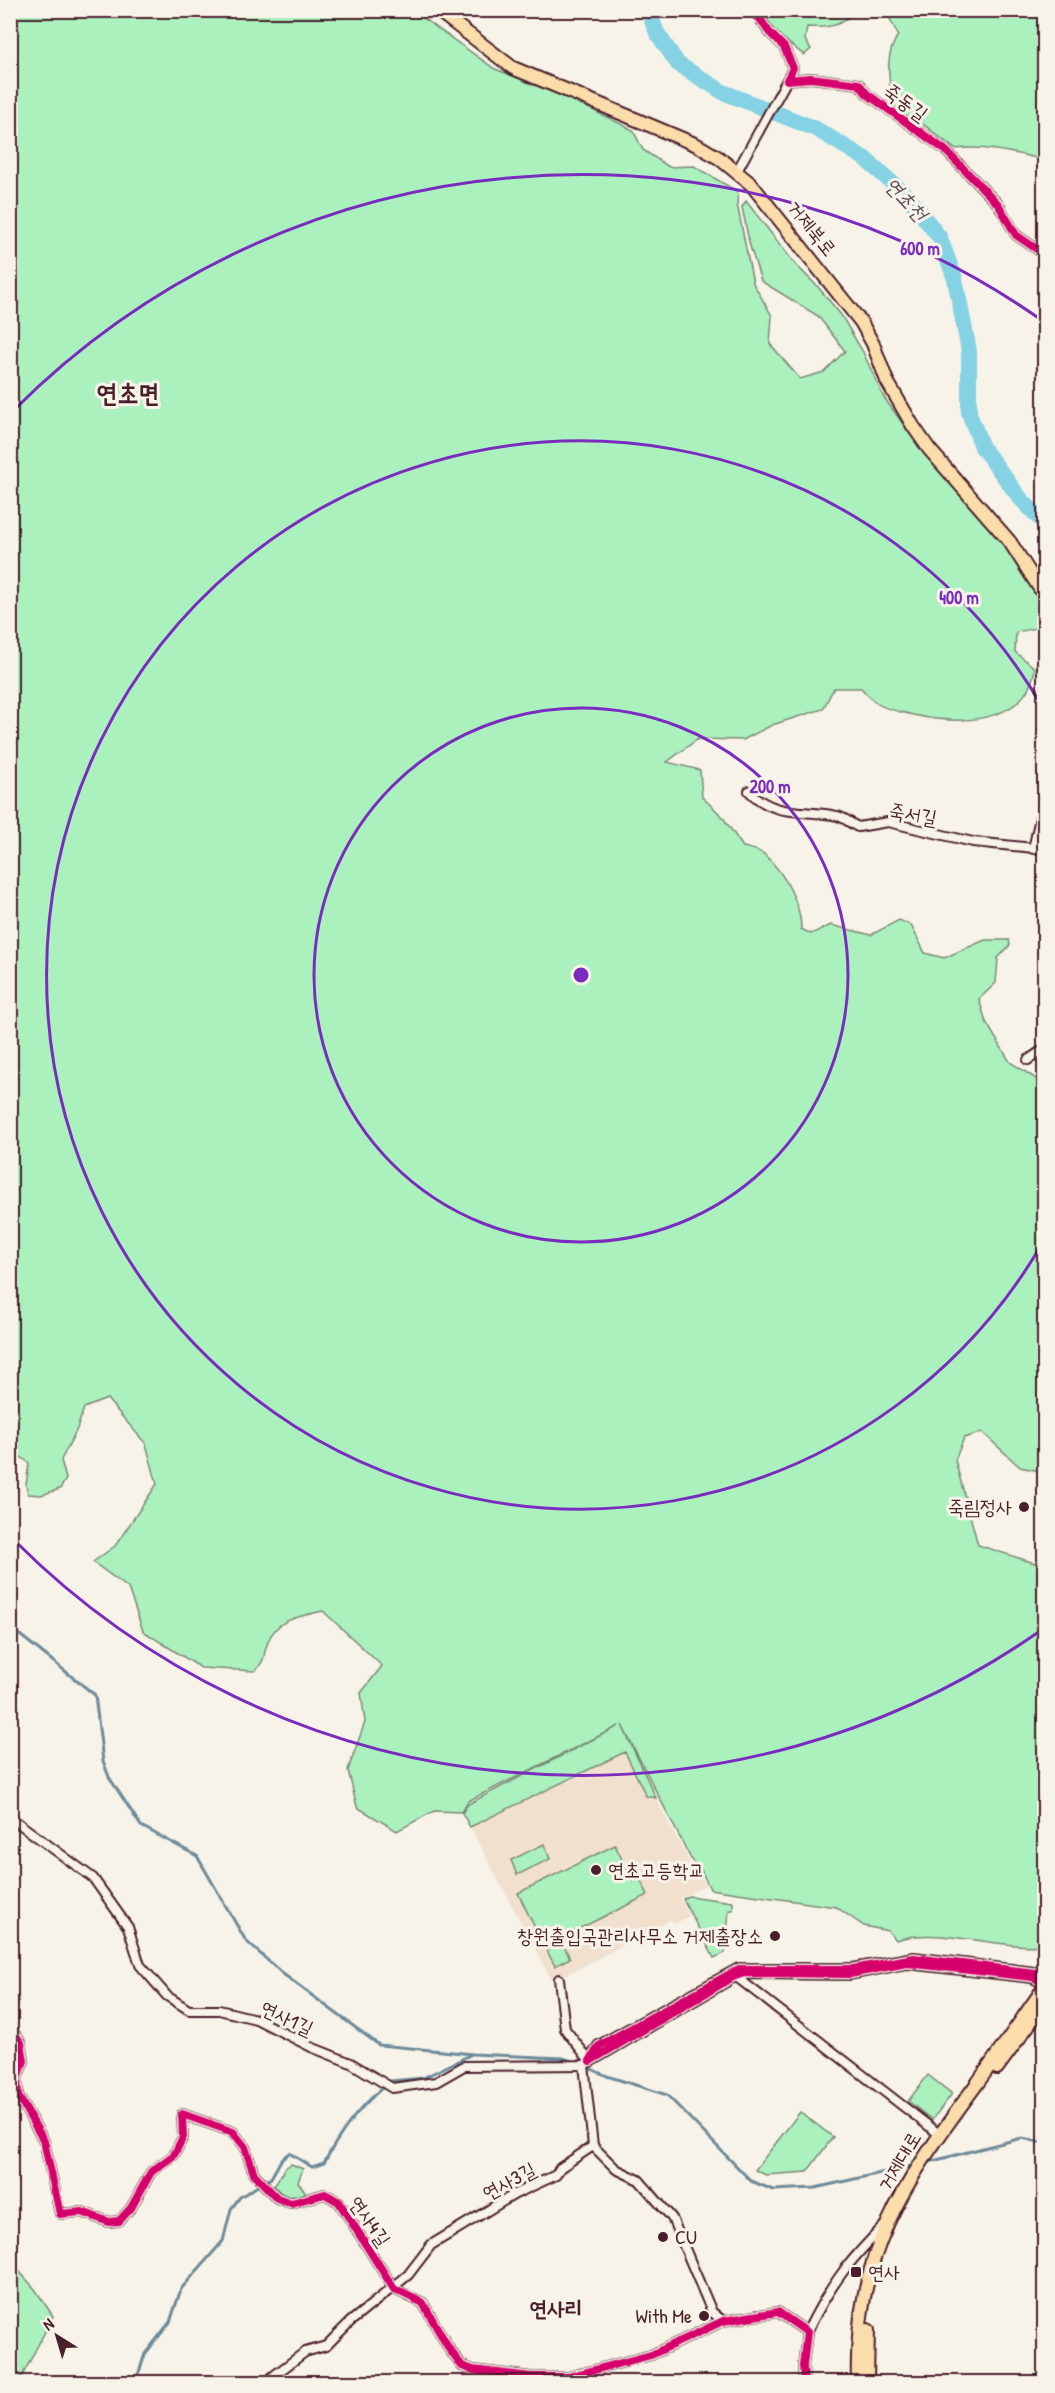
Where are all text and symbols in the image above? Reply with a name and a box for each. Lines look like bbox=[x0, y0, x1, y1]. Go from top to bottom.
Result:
street label: 죽동길 bbox=[879, 76, 934, 127]
water label: 연초천 bbox=[878, 170, 936, 229]
street label: 거제북로 bbox=[782, 194, 843, 261]
text: 600 m bbox=[900, 236, 940, 261]
district label: 연초면 bbox=[97, 375, 159, 410]
text: 400 m bbox=[939, 585, 979, 610]
text: 200 m bbox=[750, 774, 790, 799]
street label: 죽서길 bbox=[887, 796, 939, 831]
centre of rings bbox=[571, 965, 591, 985]
place label: 죽림정사 bbox=[948, 1493, 1012, 1520]
marker: 죽림정사 bbox=[1017, 1500, 1031, 1514]
place label: 연초고등학교 bbox=[608, 1856, 705, 1883]
marker: 연초고등학교 bbox=[589, 1863, 603, 1877]
place label: 창원출입국관리사무소 거제출장소 bbox=[517, 1922, 763, 1949]
marker: 창원출입국관리사무소 거제출장소 bbox=[768, 1929, 782, 1943]
street label: 연사1길 bbox=[256, 1994, 318, 2042]
street label: 거제대로 bbox=[870, 2126, 927, 2195]
street label: 연사3길 bbox=[477, 2155, 540, 2206]
street label: 연사4길 bbox=[343, 2190, 397, 2251]
place label: CU bbox=[675, 2223, 697, 2250]
marker: CU bbox=[656, 2230, 670, 2244]
place label: 연사 bbox=[868, 2258, 900, 2285]
marker: 연사 bbox=[849, 2265, 863, 2279]
district label: 연사리 bbox=[529, 2293, 583, 2323]
place label: With Me bbox=[635, 2302, 692, 2329]
north arrow bbox=[27, 2306, 87, 2366]
marker: With Me bbox=[697, 2309, 711, 2323]
text: N bbox=[38, 2312, 58, 2335]

